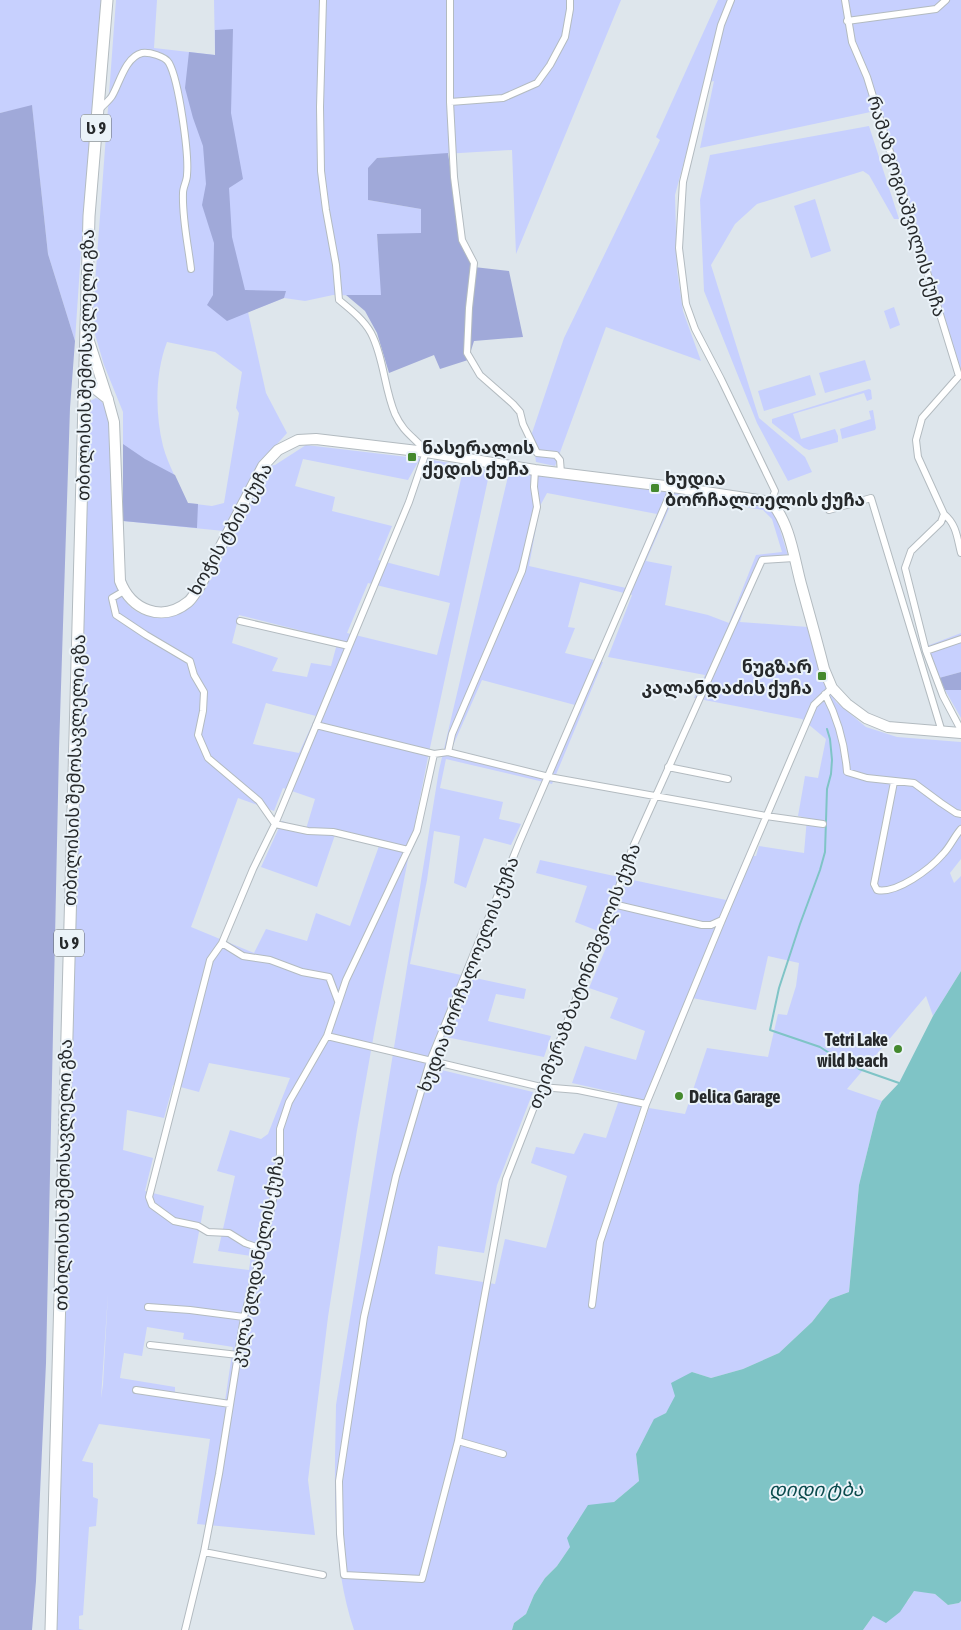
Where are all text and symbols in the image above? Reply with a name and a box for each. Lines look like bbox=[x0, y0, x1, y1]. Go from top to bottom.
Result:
street label: რამაზ გოგიაშვილის ქუჩა bbox=[862, 93, 951, 319]
road number: ს 9 bbox=[81, 115, 111, 142]
street label: თბილისის შემოსავლელი გზა bbox=[72, 229, 99, 501]
place label: ნასერალის ქედის ქუჩა bbox=[422, 437, 534, 480]
marker: ნასერალის ქედის ქუჩა bbox=[406, 451, 418, 463]
street label: ხოჭის ტბის ქუჩა bbox=[183, 459, 277, 600]
place label: ხუდია ბორჩალოელის ქუჩა bbox=[665, 468, 865, 511]
marker: ხუდია ბორჩალოელის ქუჩა bbox=[649, 482, 661, 494]
street label: თბილისის შემოსავლელი გზა bbox=[59, 634, 90, 906]
place label: ნუგზარ კალანდაძის ქუჩა bbox=[641, 656, 812, 699]
marker: ნუგზარ კალანდაძის ქუჩა bbox=[816, 670, 828, 682]
street label: თეიმურაზ ბატონიშვილის ქუჩა bbox=[524, 840, 645, 1112]
street label: ხუდია ბორჩალოელის ქუჩა bbox=[413, 853, 524, 1095]
road number: ს 9 bbox=[54, 930, 84, 956]
place label: Tetri Lake wild beach bbox=[817, 1029, 888, 1071]
street label: თბილისის შემოსავლელი გზა bbox=[50, 1039, 77, 1311]
marker: Tetri Lake wild beach bbox=[892, 1043, 904, 1055]
place label: Delica Garage bbox=[689, 1086, 780, 1107]
marker: Delica Garage bbox=[673, 1090, 685, 1102]
street label: კულა გლდანელის ქუჩა bbox=[226, 1153, 289, 1369]
water label: დიდი ტბა bbox=[769, 1478, 864, 1501]

